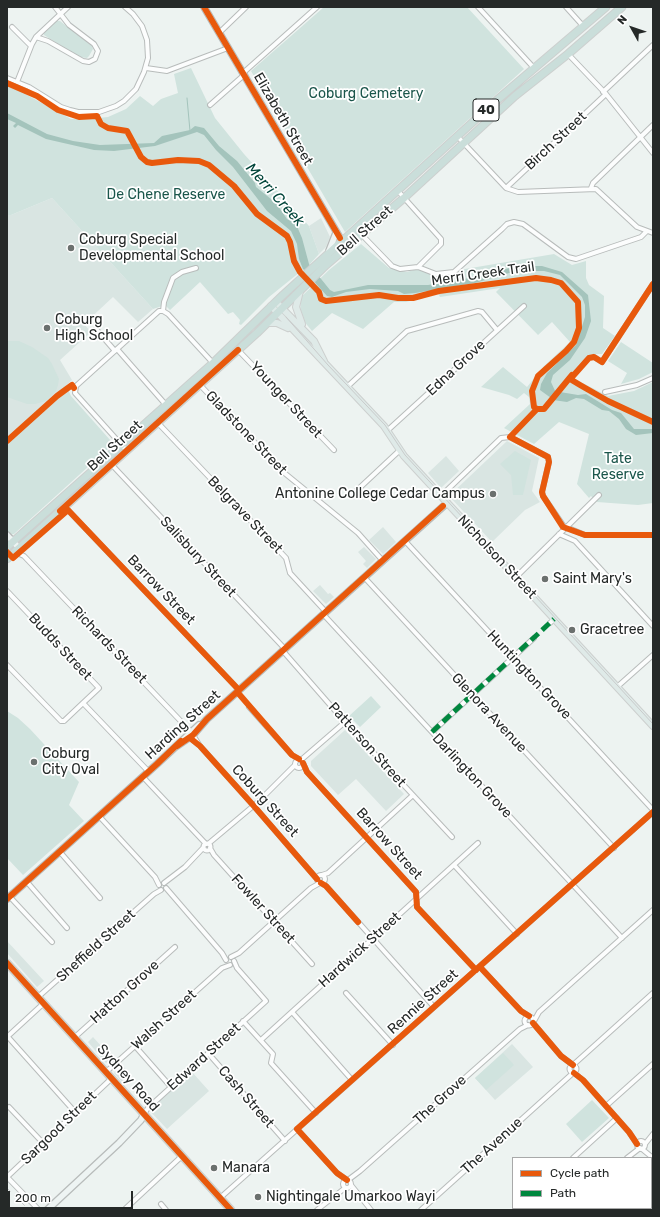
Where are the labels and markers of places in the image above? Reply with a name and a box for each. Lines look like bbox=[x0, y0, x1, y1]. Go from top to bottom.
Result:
place label: Coburg Special Developmental School bbox=[79, 232, 224, 264]
marker: Coburg Special Developmental School bbox=[66, 243, 76, 253]
place label: Coburg High School bbox=[55, 312, 133, 344]
marker: Coburg High School bbox=[42, 323, 52, 333]
place label: Antonine College Cedar Campus bbox=[275, 486, 485, 502]
marker: Antonine College Cedar Campus bbox=[488, 489, 498, 499]
place label: Saint Mary's bbox=[553, 571, 632, 587]
marker: Saint Mary's bbox=[540, 574, 550, 584]
place label: Gracetree bbox=[580, 622, 644, 638]
marker: Gracetree bbox=[567, 625, 577, 635]
place label: Coburg City Oval bbox=[42, 746, 99, 778]
marker: Coburg City Oval bbox=[29, 757, 39, 767]
place label: Manara bbox=[222, 1160, 270, 1176]
marker: Manara bbox=[209, 1163, 219, 1173]
place label: Nightingale Umarkoo Wayi bbox=[266, 1189, 435, 1205]
marker: Nightingale Umarkoo Wayi bbox=[253, 1192, 263, 1202]

